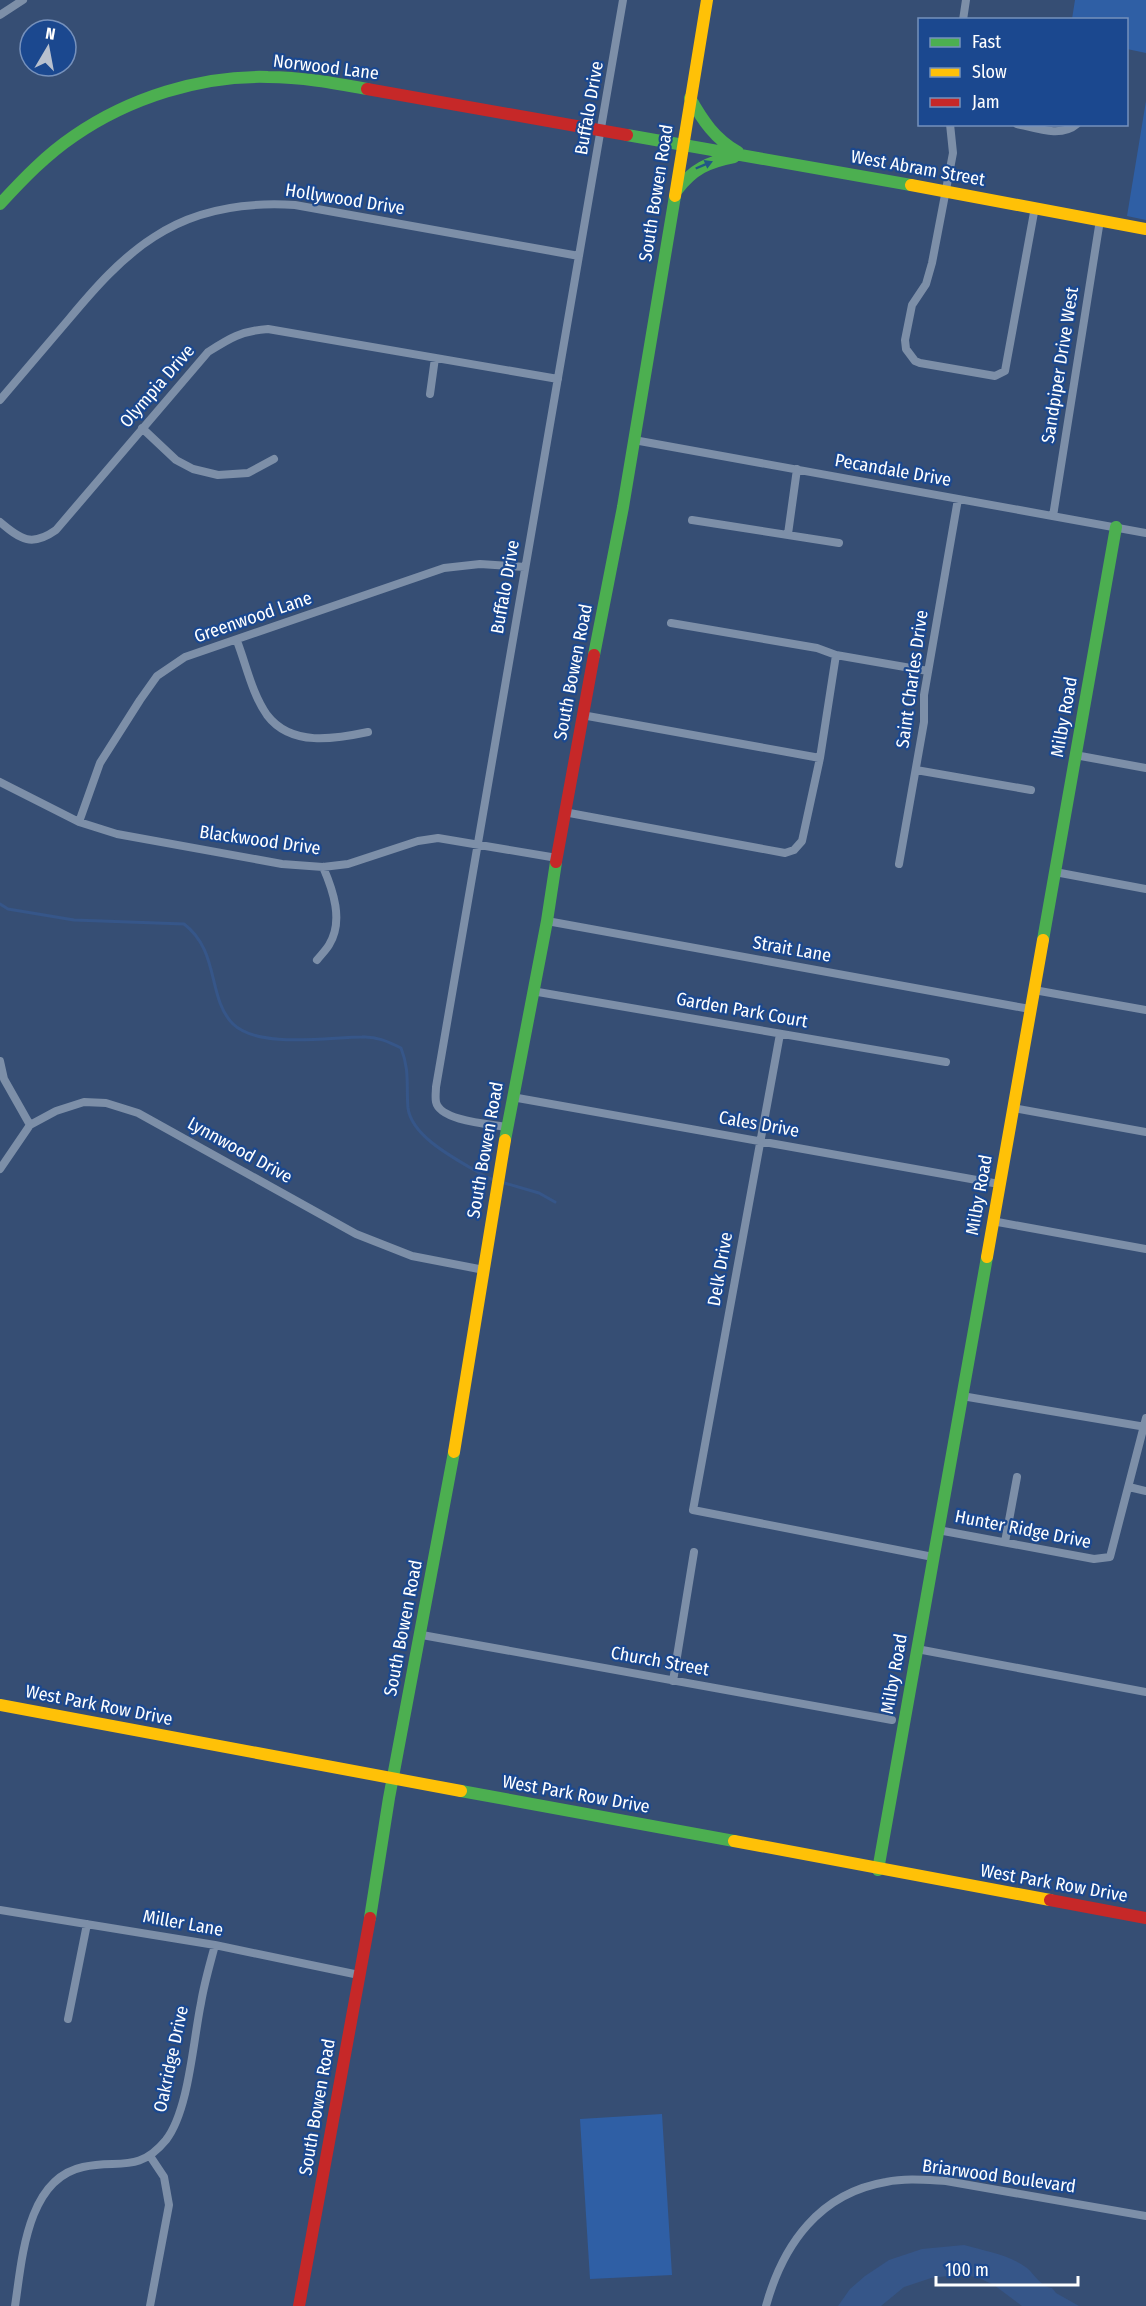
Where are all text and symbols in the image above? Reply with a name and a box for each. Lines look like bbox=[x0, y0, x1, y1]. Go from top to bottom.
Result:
north arrow bbox=[18, 18, 78, 78]
legend bbox=[918, 18, 1128, 126]
text: N bbox=[44, 24, 57, 44]
text: Fast bbox=[972, 31, 1001, 53]
street label: Norwood Lane bbox=[272, 50, 380, 84]
street label: Buffalo Drive bbox=[570, 59, 608, 157]
text: Slow bbox=[972, 61, 1007, 83]
text: Jam bbox=[972, 91, 1000, 113]
street label: South Bowen Road bbox=[634, 123, 678, 263]
street label: West Abram Street bbox=[849, 145, 987, 191]
one-way arrow bbox=[695, 160, 713, 170]
street label: Hollywood Drive bbox=[284, 179, 406, 219]
street label: Sandpiper Drive West bbox=[1037, 285, 1083, 445]
street label: Olympia Drive bbox=[115, 340, 199, 432]
street label: Pecandale Drive bbox=[833, 449, 953, 491]
street label: Buffalo Drive bbox=[486, 538, 524, 636]
street label: Greenwood Lane bbox=[191, 587, 315, 647]
street label: South Bowen Road bbox=[549, 602, 597, 742]
street label: Saint Charles Drive bbox=[891, 609, 933, 749]
street label: Milby Road bbox=[1046, 675, 1082, 759]
street label: Blackwood Drive bbox=[198, 821, 322, 859]
street label: Strait Lane bbox=[751, 931, 833, 967]
street label: Garden Park Court bbox=[675, 988, 810, 1032]
street label: South Bowen Road bbox=[462, 1080, 508, 1220]
street label: Cales Drive bbox=[717, 1106, 801, 1142]
street label: Lynnwood Drive bbox=[184, 1112, 296, 1188]
street label: Milby Road bbox=[961, 1153, 997, 1237]
street label: Delk Drive bbox=[703, 1230, 737, 1308]
street label: Hunter Ridge Drive bbox=[953, 1505, 1093, 1553]
street label: South Bowen Road bbox=[379, 1558, 427, 1698]
street label: Milby Road bbox=[876, 1632, 912, 1716]
street label: Church Street bbox=[609, 1642, 711, 1680]
street label: West Park Row Drive bbox=[24, 1680, 174, 1730]
street label: West Park Row Drive bbox=[501, 1770, 652, 1818]
street label: West Park Row Drive bbox=[979, 1859, 1130, 1907]
street label: Miller Lane bbox=[141, 1905, 225, 1941]
street label: Oakridge Drive bbox=[149, 2004, 193, 2114]
street label: South Bowen Road bbox=[294, 2037, 340, 2177]
street label: Briarwood Boulevard bbox=[921, 2154, 1077, 2198]
scale bar bbox=[936, 2249, 1078, 2287]
text: 100 m bbox=[945, 2259, 989, 2281]

